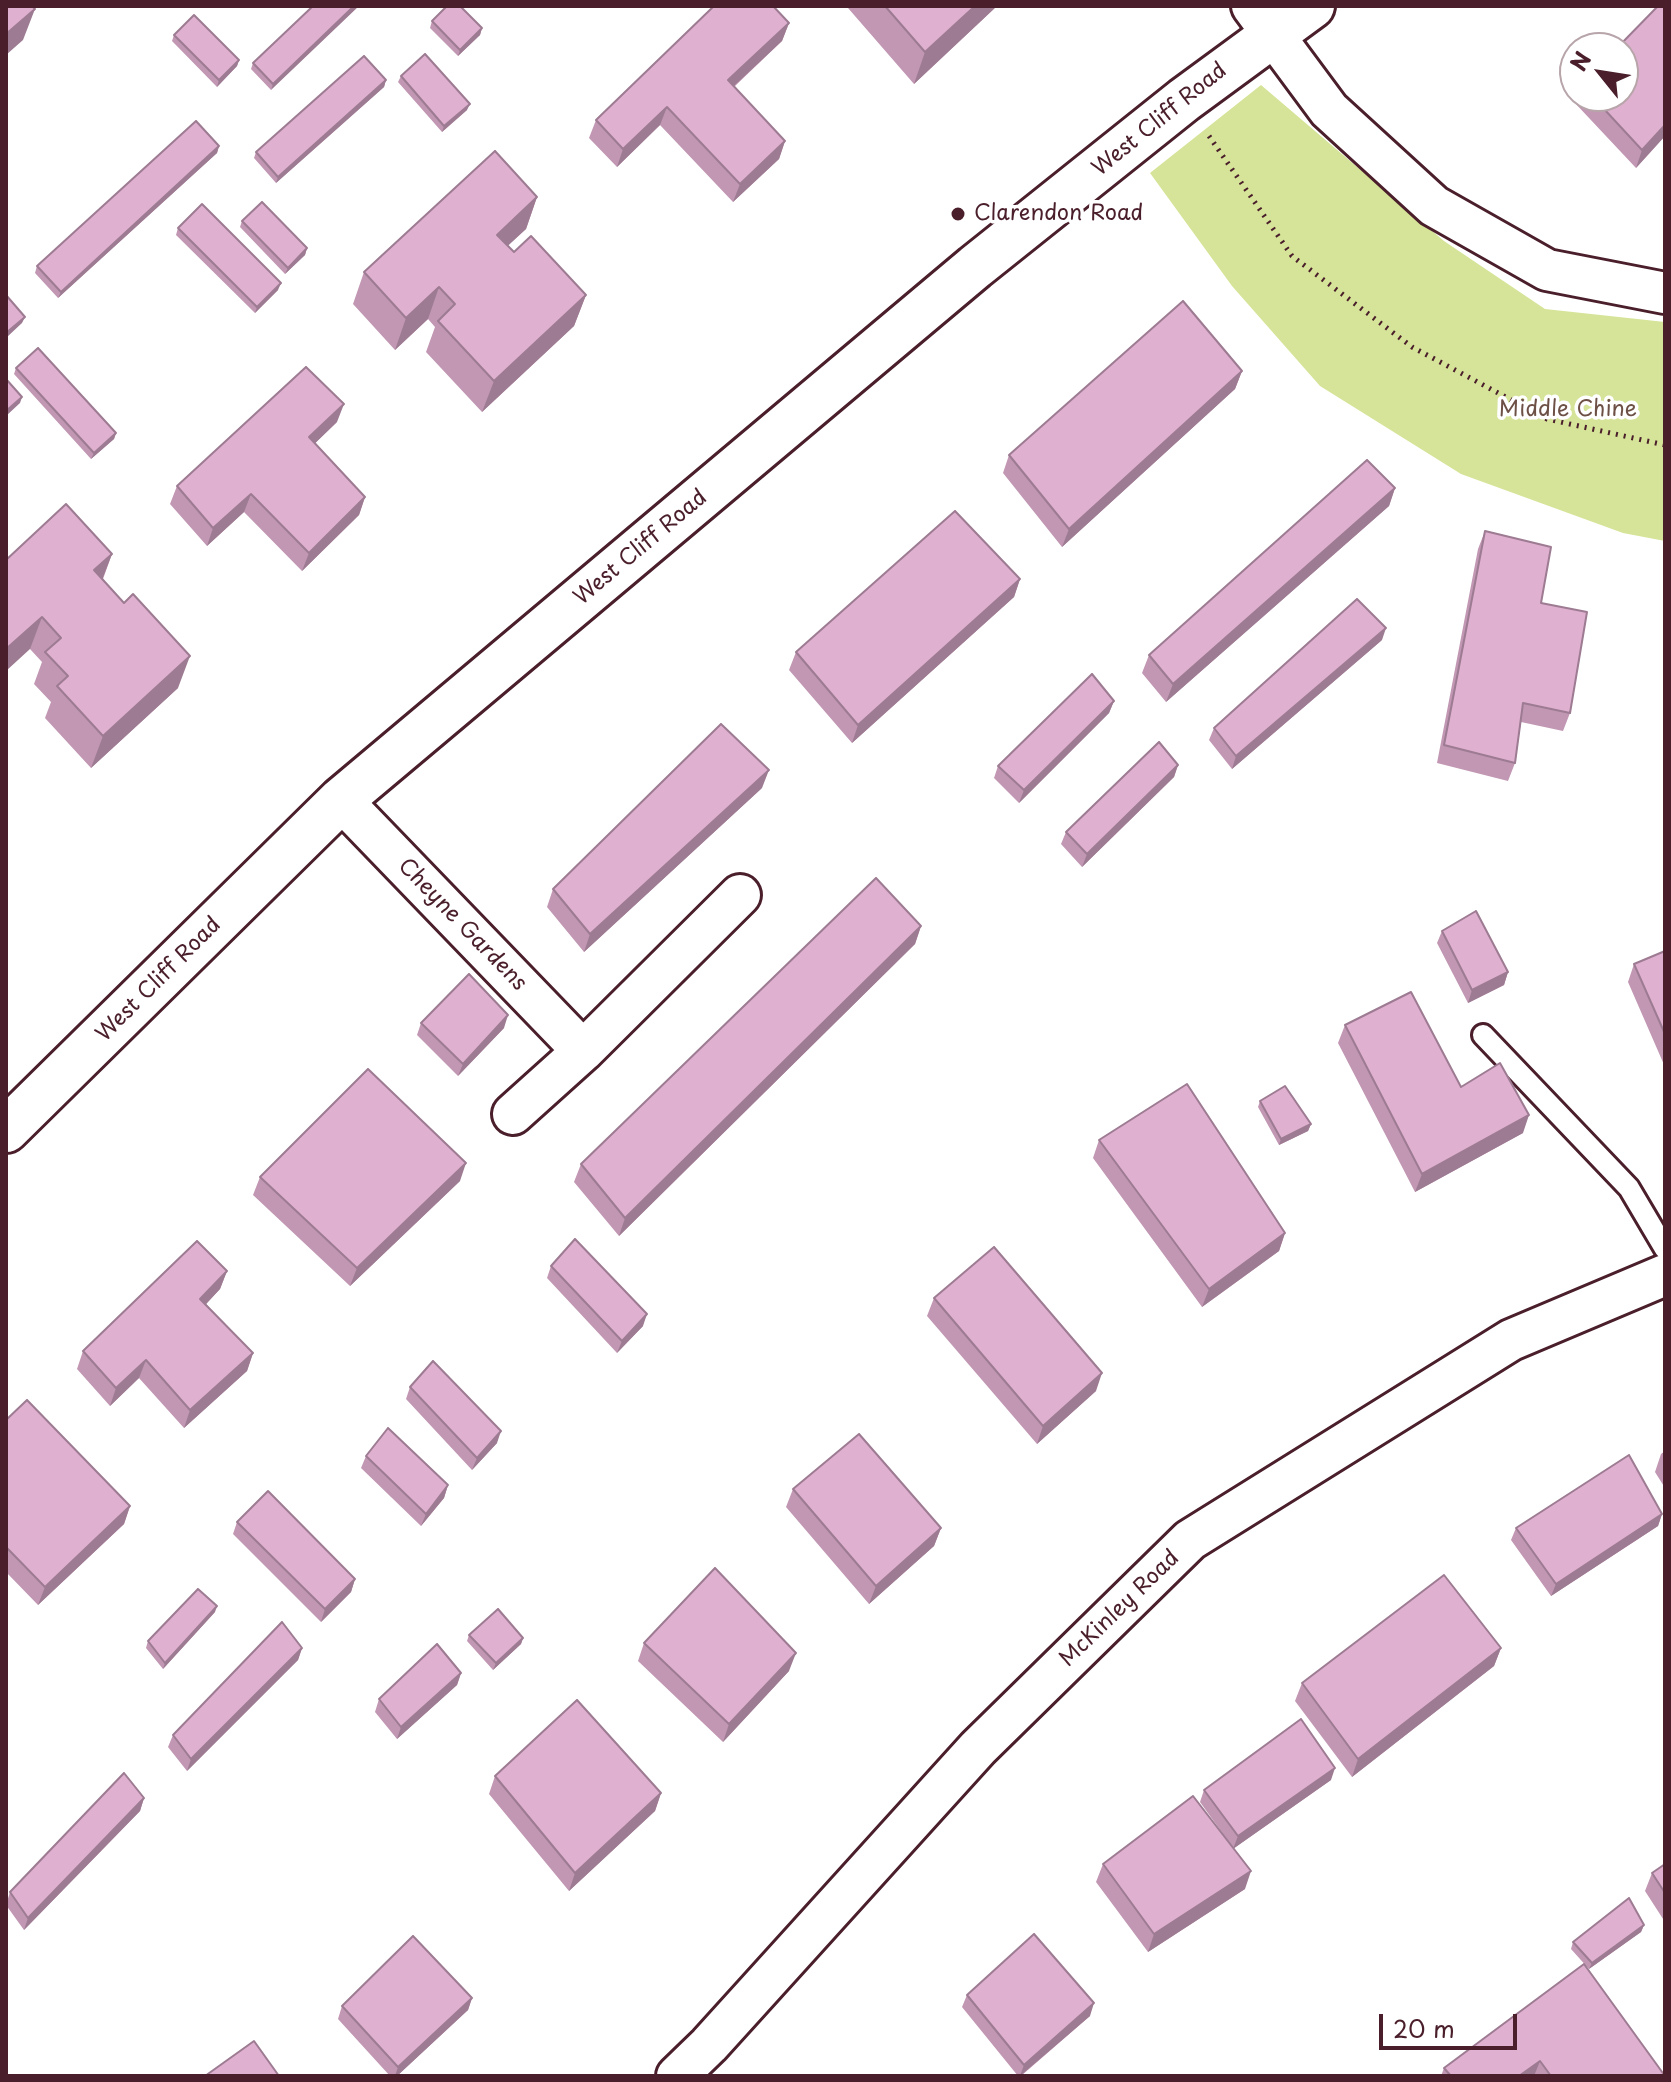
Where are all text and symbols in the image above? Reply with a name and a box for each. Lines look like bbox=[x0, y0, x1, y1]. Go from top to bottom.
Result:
north arrow bbox=[1559, 32, 1639, 112]
text: N bbox=[1561, 45, 1598, 77]
street label: West Cliff Road bbox=[1087, 58, 1233, 182]
place label: Clarendon Road bbox=[974, 201, 1143, 227]
marker: Clarendon Road bbox=[949, 205, 967, 223]
park label: Middle Chine bbox=[1499, 397, 1637, 423]
street label: West Cliff Road bbox=[569, 485, 713, 611]
street label: Cheyne Gardens bbox=[392, 853, 532, 997]
street label: West Cliff Road bbox=[91, 912, 227, 1048]
street label: McKinley Road bbox=[1055, 1545, 1185, 1673]
scale bar bbox=[1383, 1998, 1521, 2048]
text: 20 m bbox=[1393, 2010, 1455, 2046]

